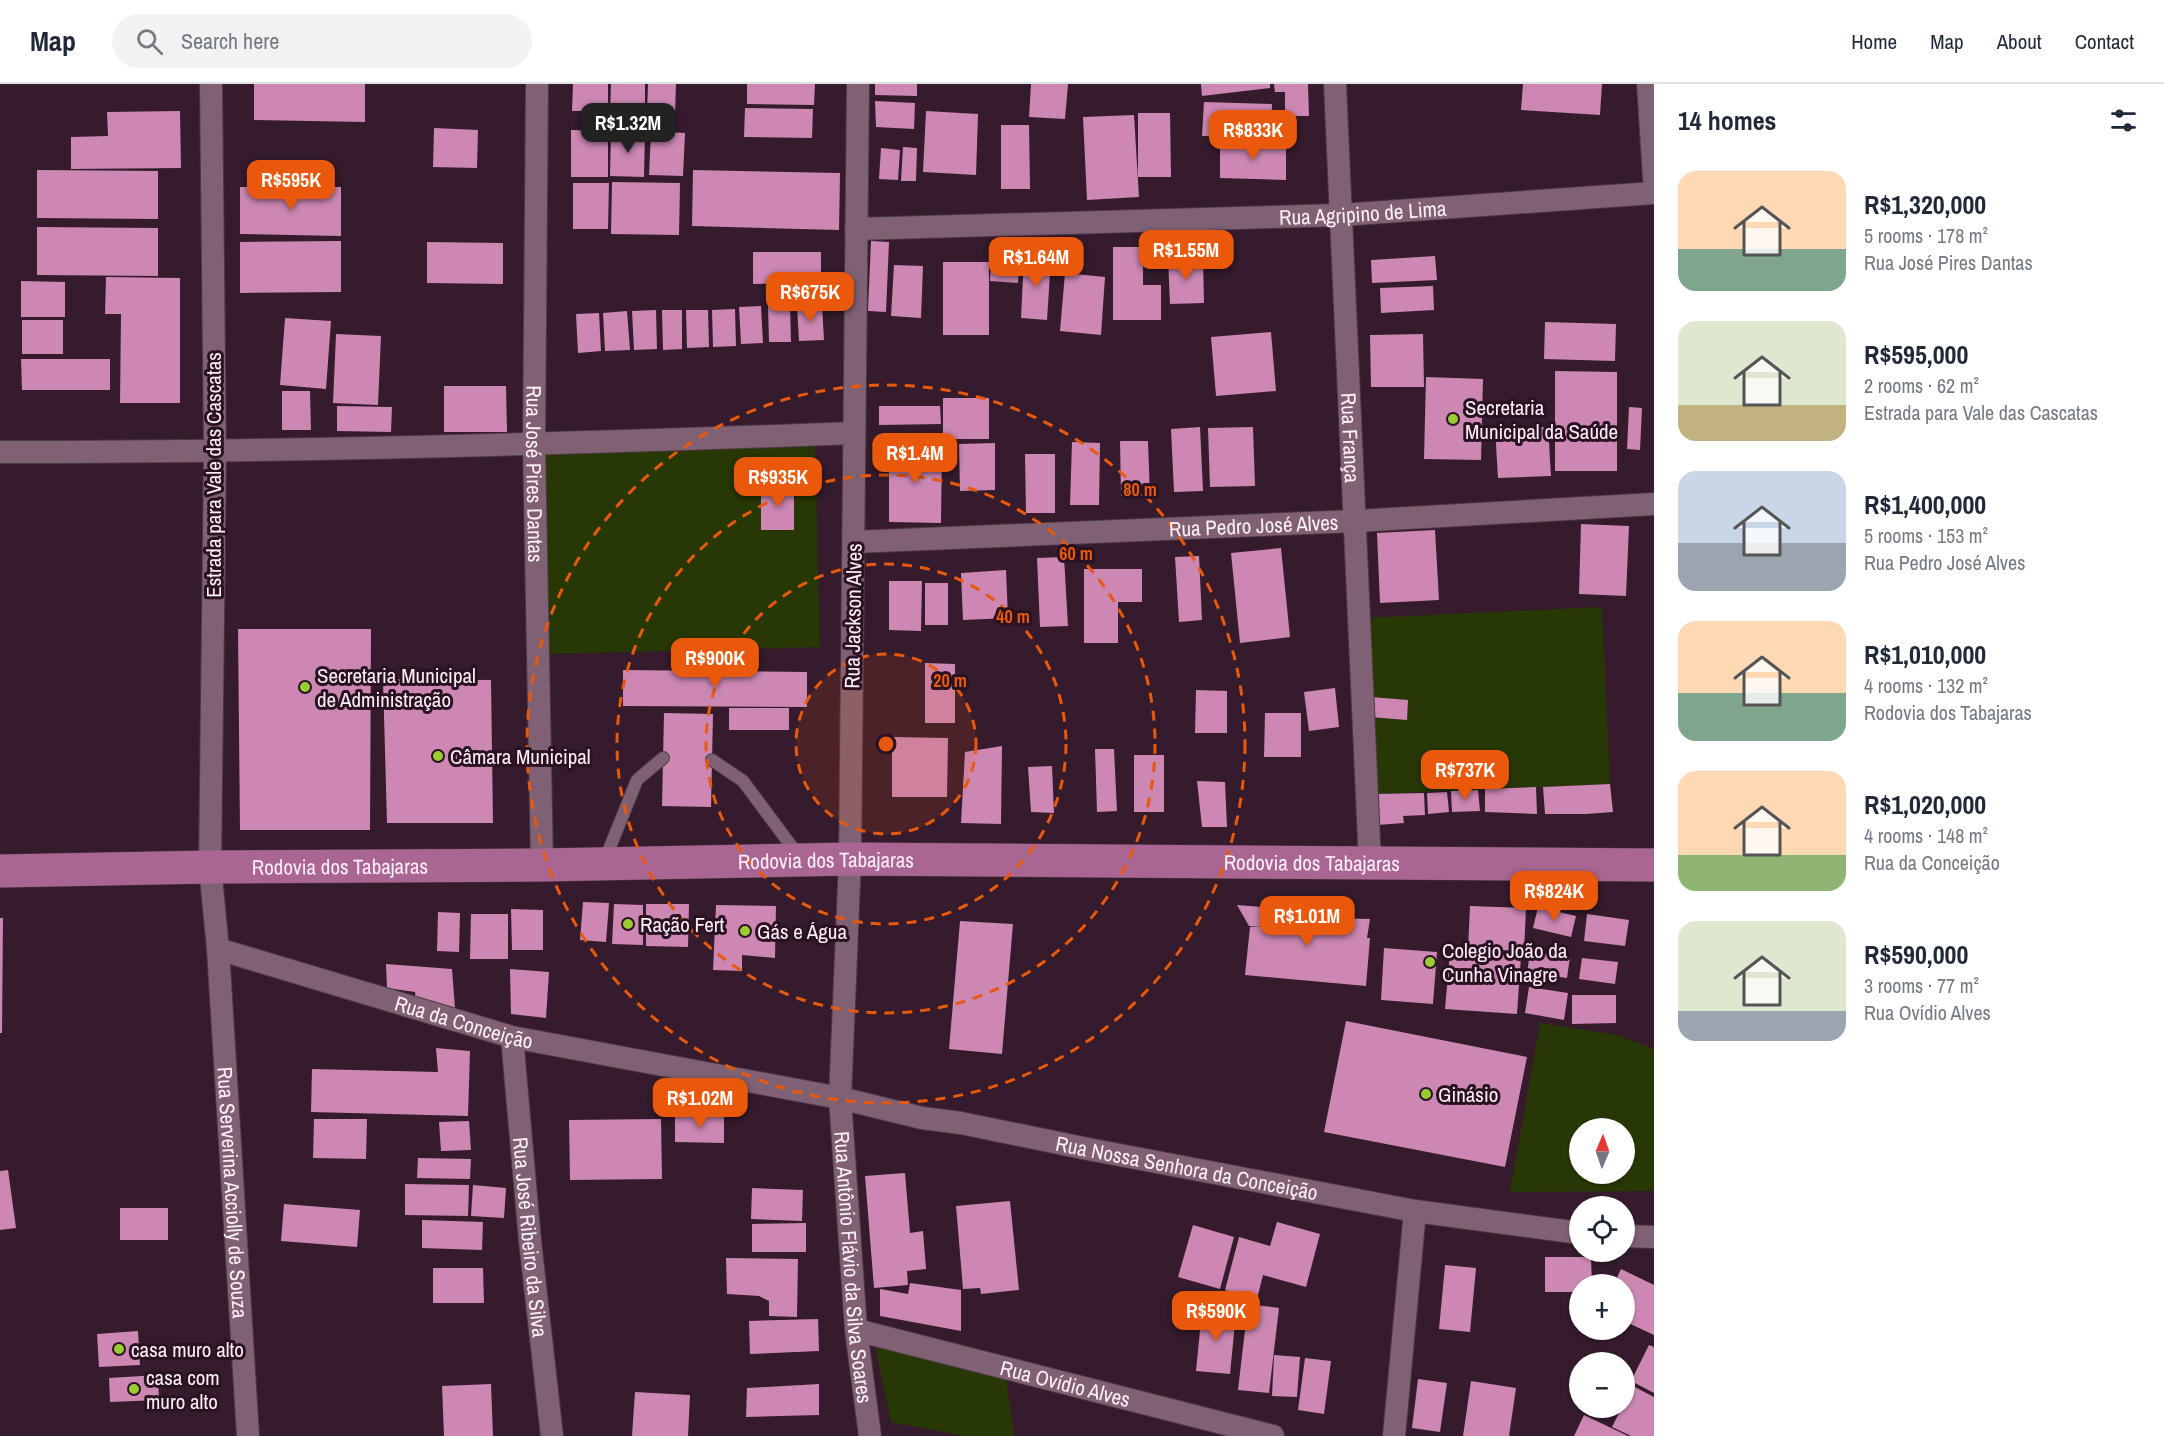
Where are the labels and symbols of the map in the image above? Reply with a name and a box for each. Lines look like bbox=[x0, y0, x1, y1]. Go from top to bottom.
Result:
pin: R$1.32M bbox=[573, 103, 683, 154]
pin: R$833K bbox=[1204, 110, 1302, 161]
pin: R$595K bbox=[242, 160, 340, 211]
street label: Rua Agripino de Lima bbox=[1279, 193, 1448, 231]
pin: R$1.55M bbox=[1131, 230, 1241, 281]
pin: R$1.64M bbox=[981, 237, 1091, 288]
pin: R$675K bbox=[761, 272, 859, 323]
street label: Estrada para Vale das Cascatas bbox=[199, 352, 228, 598]
street label: Rua José Pires Dantas bbox=[519, 385, 551, 563]
street label: Rua França bbox=[1334, 392, 1367, 484]
place label: Secretaria Municipal da Saúde bbox=[1465, 393, 1618, 446]
marker: Secretaria Municipal da Saúde bbox=[1446, 412, 1460, 426]
pin: R$1.4M bbox=[866, 433, 964, 484]
pin: R$935K bbox=[729, 457, 827, 508]
text: 80 m bbox=[1123, 477, 1157, 502]
street label: Rua Pedro José Alves bbox=[1168, 507, 1339, 543]
text: 60 m bbox=[1059, 541, 1093, 566]
street label: Rua Jackson Alves bbox=[837, 543, 869, 689]
text: 40 m bbox=[996, 604, 1030, 629]
pin: R$900K bbox=[666, 638, 764, 689]
place label: Secretaria Municipal de Administração bbox=[317, 661, 476, 714]
text: 20 m bbox=[933, 668, 967, 693]
marker: Secretaria Municipal de Administração bbox=[298, 680, 312, 694]
centre of rings bbox=[876, 734, 896, 754]
place label: Câmara Municipal bbox=[450, 742, 591, 771]
marker: Câmara Municipal bbox=[431, 749, 445, 763]
pin: R$737K bbox=[1416, 750, 1514, 801]
street label: Rodovia dos Tabajaras bbox=[737, 844, 914, 876]
street label: Rodovia dos Tabajaras bbox=[1224, 847, 1400, 878]
street label: Rodovia dos Tabajaras bbox=[252, 851, 428, 881]
pin: R$824K bbox=[1505, 871, 1603, 922]
pin: R$1.01M bbox=[1252, 896, 1362, 947]
place label: Ração Fert bbox=[640, 910, 725, 939]
marker: Ração Fert bbox=[621, 917, 635, 931]
place label: Gás e Água bbox=[757, 917, 847, 946]
marker: Gás e Água bbox=[738, 924, 752, 938]
place label: Colegio João da Cunha Vinagre bbox=[1442, 936, 1568, 989]
marker: Colegio João da Cunha Vinagre bbox=[1423, 955, 1437, 969]
street label: Rua da Conceição bbox=[391, 988, 535, 1055]
street label: Rua Serverina Acciolly de Souza bbox=[211, 1066, 255, 1320]
pin: R$1.02M bbox=[645, 1078, 755, 1129]
place label: Ginásio bbox=[1438, 1080, 1498, 1109]
marker: Ginásio bbox=[1419, 1087, 1433, 1101]
north arrow bbox=[1569, 1118, 1635, 1184]
street label: Rua Nossa Senhora da Conceição bbox=[1053, 1128, 1320, 1207]
street label: Rua Antônio Flávio da Silva Soares bbox=[828, 1130, 880, 1405]
street label: Rua José Ribeiro da Silva bbox=[506, 1136, 555, 1339]
pin: R$590K bbox=[1167, 1291, 1265, 1342]
place label: casa muro alto bbox=[131, 1335, 244, 1364]
marker: casa muro alto bbox=[112, 1342, 126, 1356]
street label: Rua Ovídio Alves bbox=[997, 1353, 1133, 1414]
place label: casa com muro alto bbox=[146, 1363, 220, 1416]
marker: casa com muro alto bbox=[127, 1382, 141, 1396]

